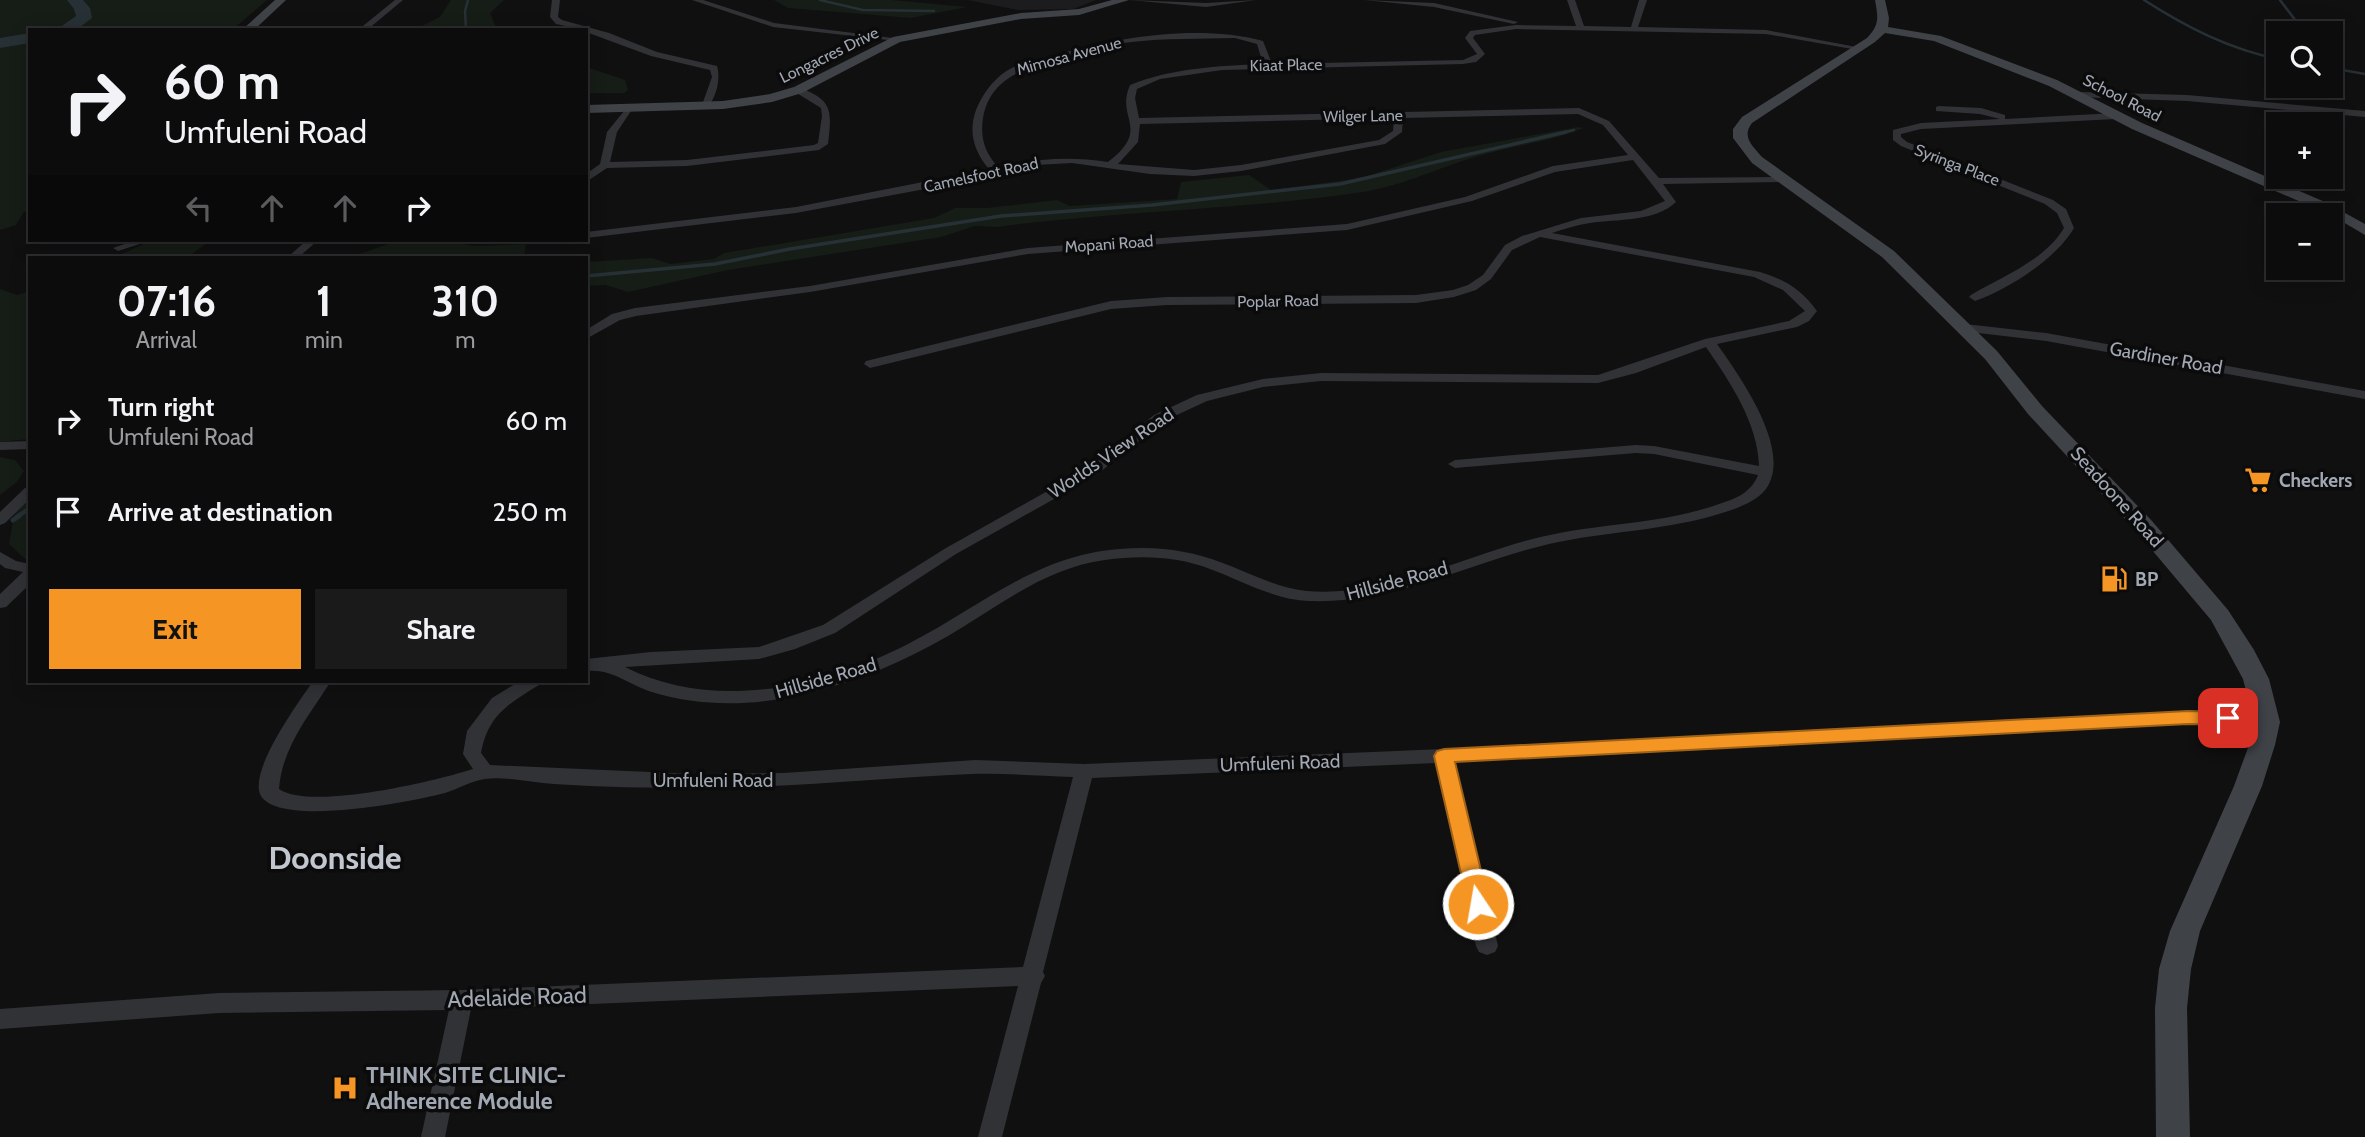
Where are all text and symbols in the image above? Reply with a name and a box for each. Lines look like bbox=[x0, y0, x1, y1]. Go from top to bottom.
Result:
map controls bbox=[2266, 21, 2343, 280]
button: search bbox=[2266, 21, 2343, 98]
street label: Longacres Drive bbox=[776, 23, 882, 87]
street label: Mimosa Avenue bbox=[1015, 33, 1123, 79]
text: 60 m bbox=[164, 52, 280, 111]
street label: Kiaat Place bbox=[1249, 55, 1323, 75]
icon: right bbox=[49, 56, 140, 147]
street label: School Road bbox=[2080, 70, 2164, 126]
street label: Wilger Lane bbox=[1323, 106, 1403, 126]
text: Umfuleni Road bbox=[164, 112, 367, 151]
button: + bbox=[2266, 112, 2343, 189]
street label: Syringa Place bbox=[1912, 140, 2002, 190]
street label: Camelsfoot Road bbox=[922, 154, 1040, 196]
icon: left bbox=[180, 189, 218, 227]
icon: ahead bbox=[253, 189, 291, 227]
icon: ahead bbox=[326, 189, 364, 227]
icon: right bbox=[399, 189, 437, 227]
button: − bbox=[2266, 203, 2343, 280]
street label: Mopani Road bbox=[1064, 231, 1154, 257]
text: 07:16 bbox=[117, 275, 216, 327]
text: 1 bbox=[316, 275, 332, 327]
text: 310 bbox=[431, 275, 499, 327]
street label: Poplar Road bbox=[1237, 291, 1319, 311]
text: Arrival bbox=[136, 326, 197, 354]
text: min bbox=[305, 326, 343, 354]
text: m bbox=[455, 326, 475, 354]
street label: Gardiner Road bbox=[2108, 337, 2224, 379]
text: Turn right bbox=[108, 391, 214, 423]
icon: right bbox=[49, 402, 87, 440]
street label: Worlds View Road bbox=[1044, 403, 1178, 503]
text: 60 m bbox=[505, 405, 567, 437]
text: Umfuleni Road bbox=[108, 423, 254, 451]
street label: Seadoone Road bbox=[2066, 442, 2168, 552]
supermarket icon: Checkers bbox=[2243, 465, 2273, 495]
place label: Checkers bbox=[2279, 469, 2352, 492]
icon: arrive bbox=[49, 493, 87, 531]
text: Arrive at destination bbox=[108, 496, 333, 528]
text: 250 m bbox=[493, 496, 567, 528]
street label: Hillside Road bbox=[1344, 556, 1450, 606]
fuel station icon: BP bbox=[2099, 564, 2129, 594]
place label: BP bbox=[2135, 568, 2158, 591]
button: Exit bbox=[49, 589, 301, 669]
button: Share bbox=[315, 589, 567, 669]
street label: Hillside Road bbox=[773, 653, 879, 703]
pin bbox=[2198, 688, 2258, 748]
icon: arrive bbox=[2209, 699, 2247, 737]
street label: Umfuleni Road bbox=[1219, 749, 1341, 777]
street label: Umfuleni Road bbox=[653, 769, 773, 792]
district label: Doonside bbox=[269, 838, 401, 877]
position arrow bbox=[1441, 867, 1515, 941]
street label: Adelaide Road bbox=[447, 981, 587, 1013]
place label: THINK SITE CLINIC- Adherence Module bbox=[366, 1061, 566, 1115]
hospital icon: THINK SITE CLINIC- Adherence Module bbox=[330, 1073, 360, 1103]

